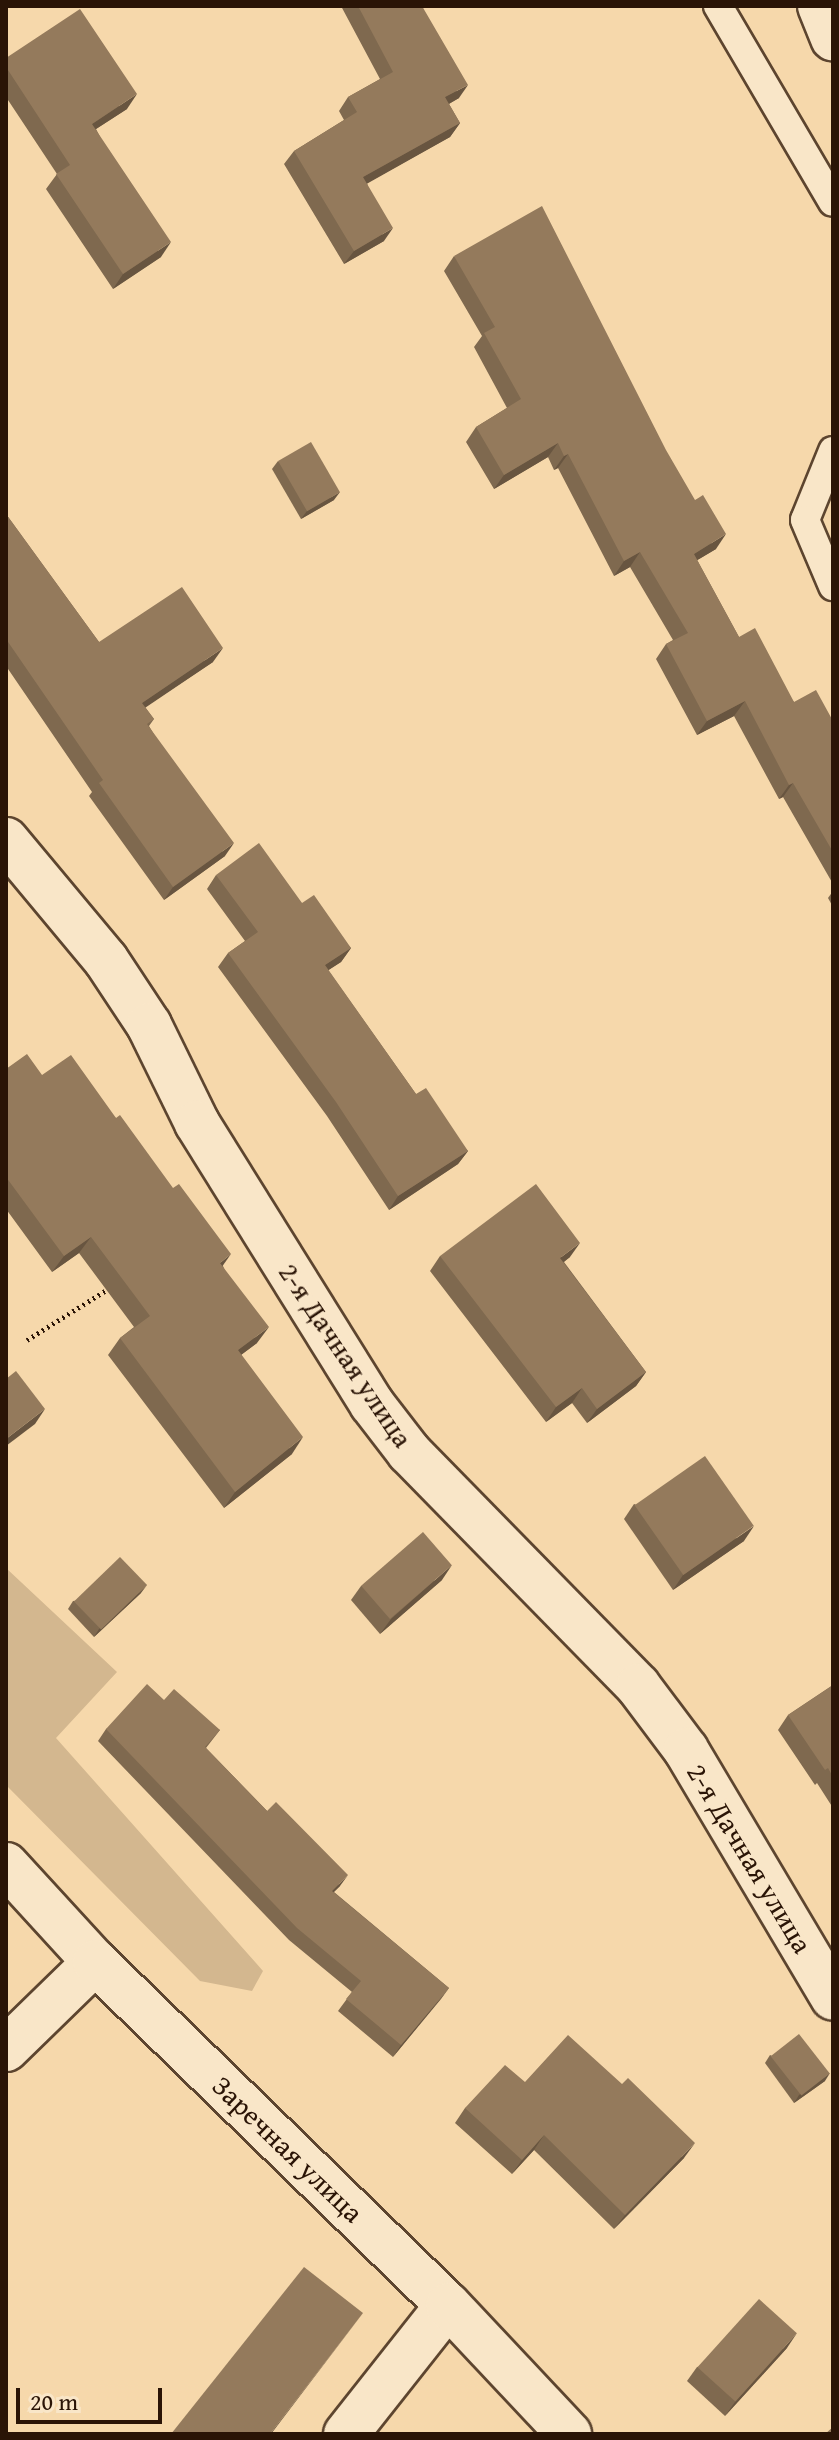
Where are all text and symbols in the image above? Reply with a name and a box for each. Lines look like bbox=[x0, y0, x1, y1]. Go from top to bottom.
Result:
street label: 2-я Дачная улица bbox=[272, 1256, 420, 1454]
street label: 2-я Дачная улица bbox=[680, 1757, 820, 1959]
street label: Заречная улица bbox=[206, 2069, 370, 2229]
scale bar bbox=[20, 2372, 166, 2422]
text: 20 m bbox=[30, 2384, 78, 2419]

